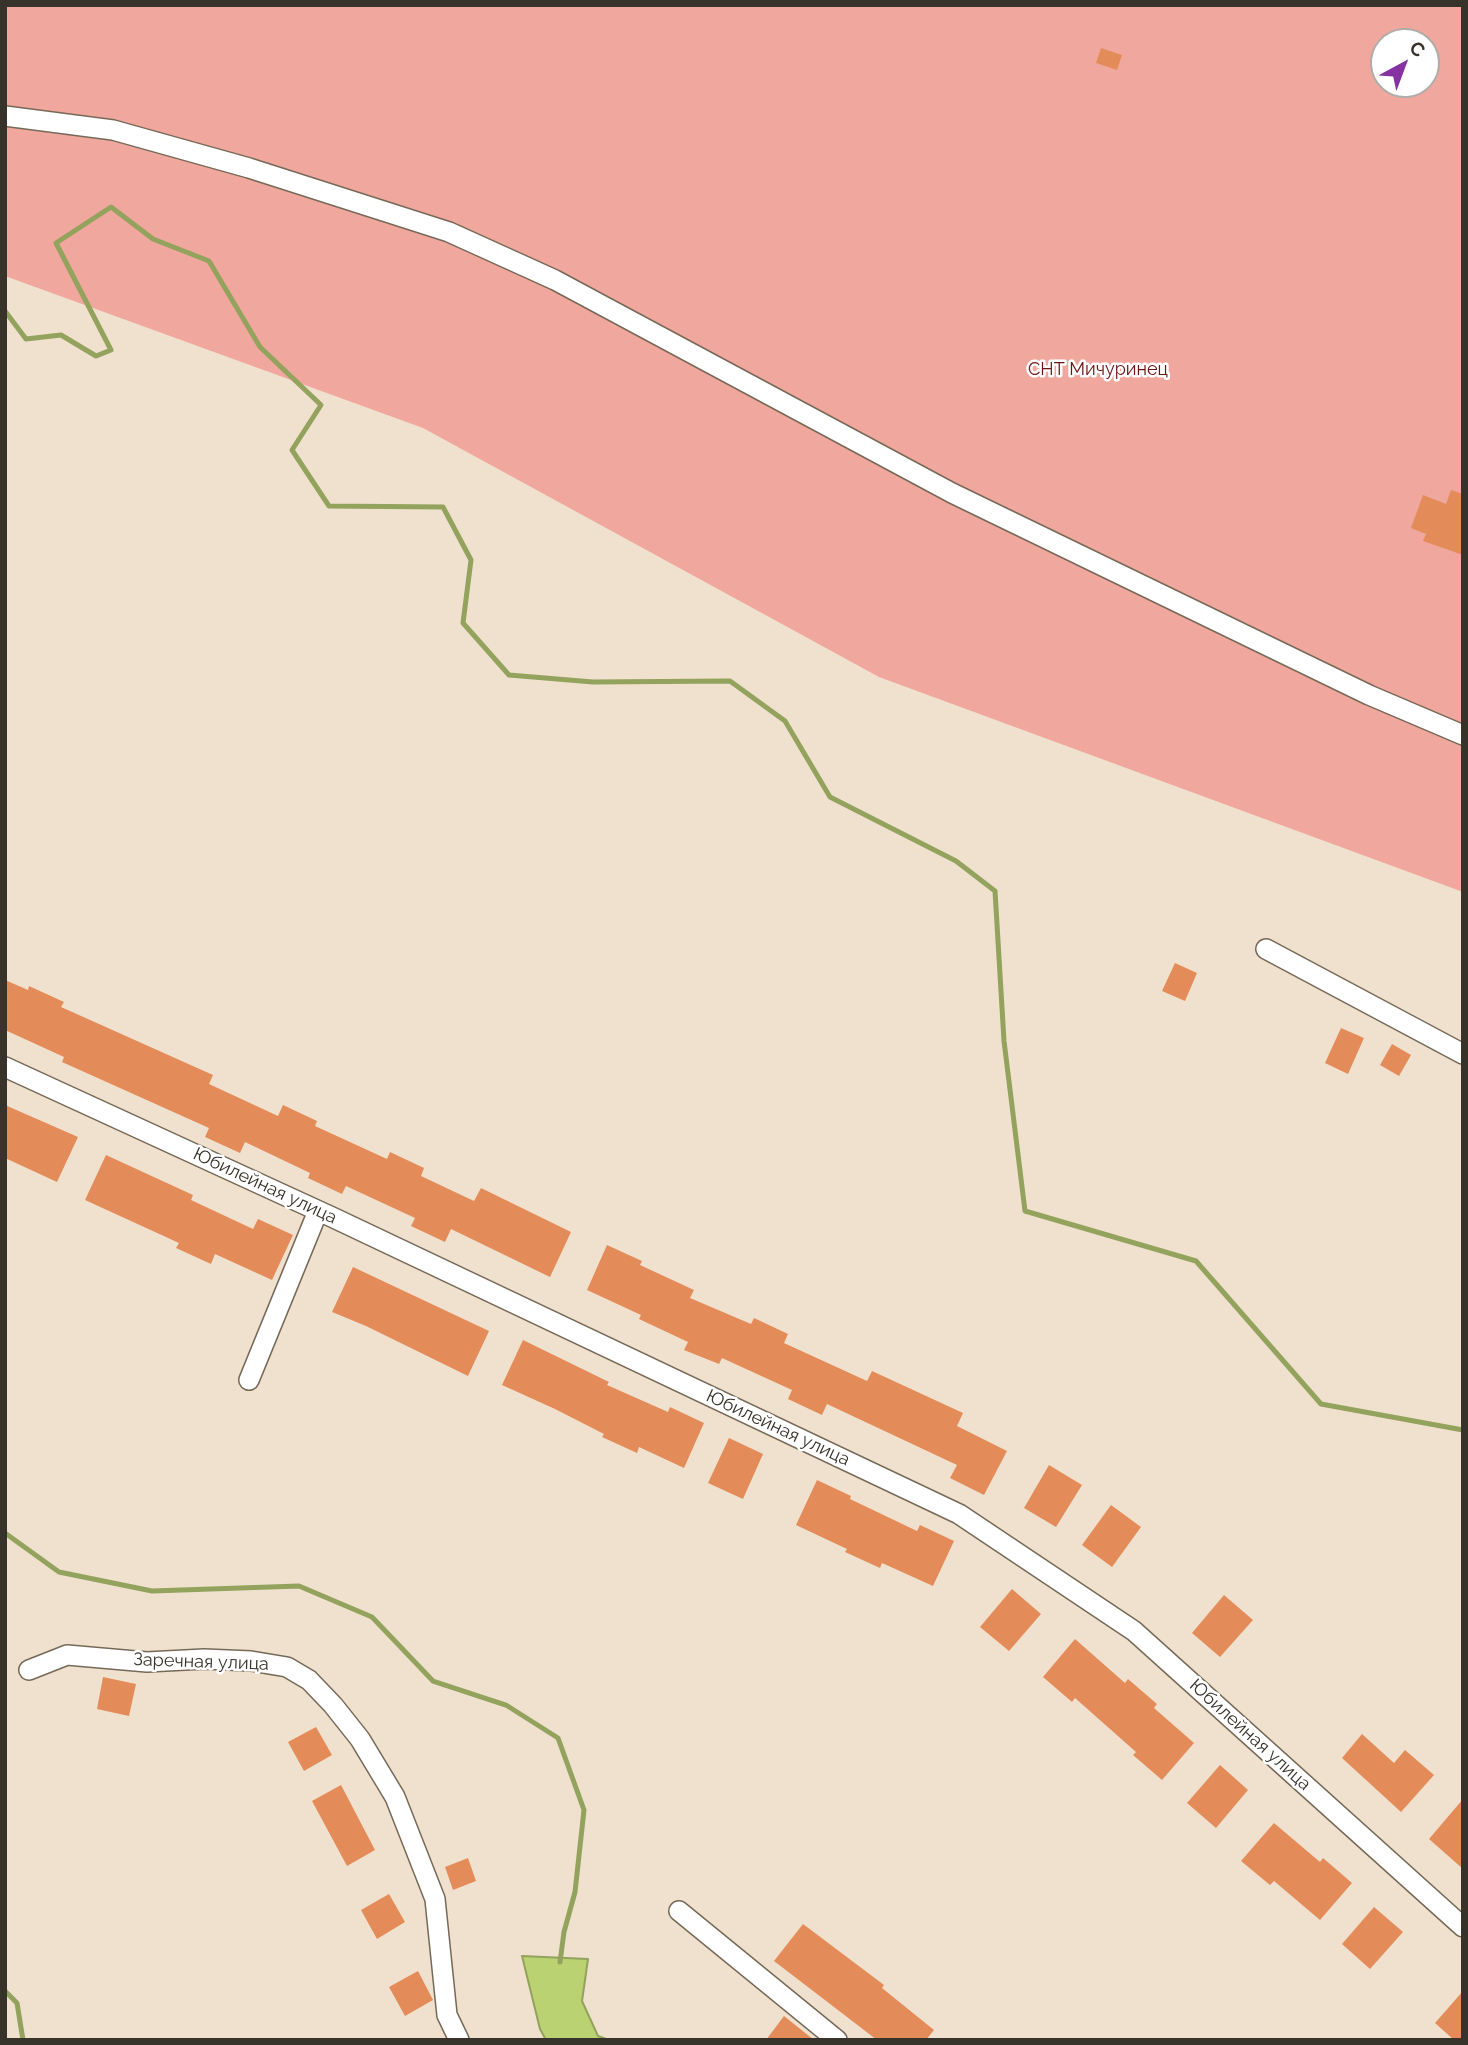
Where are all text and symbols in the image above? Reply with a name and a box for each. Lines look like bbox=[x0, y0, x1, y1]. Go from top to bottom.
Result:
north arrow bbox=[1370, 28, 1440, 98]
text: С bbox=[1405, 36, 1430, 61]
park label: СНТ Мичуринец bbox=[1028, 359, 1168, 381]
street label: Юбилейная улица bbox=[190, 1143, 340, 1229]
street label: Юбилейная улица bbox=[703, 1385, 853, 1471]
street label: Заречная улица bbox=[133, 1649, 269, 1675]
street label: Юбилейная улица bbox=[1185, 1675, 1315, 1795]

